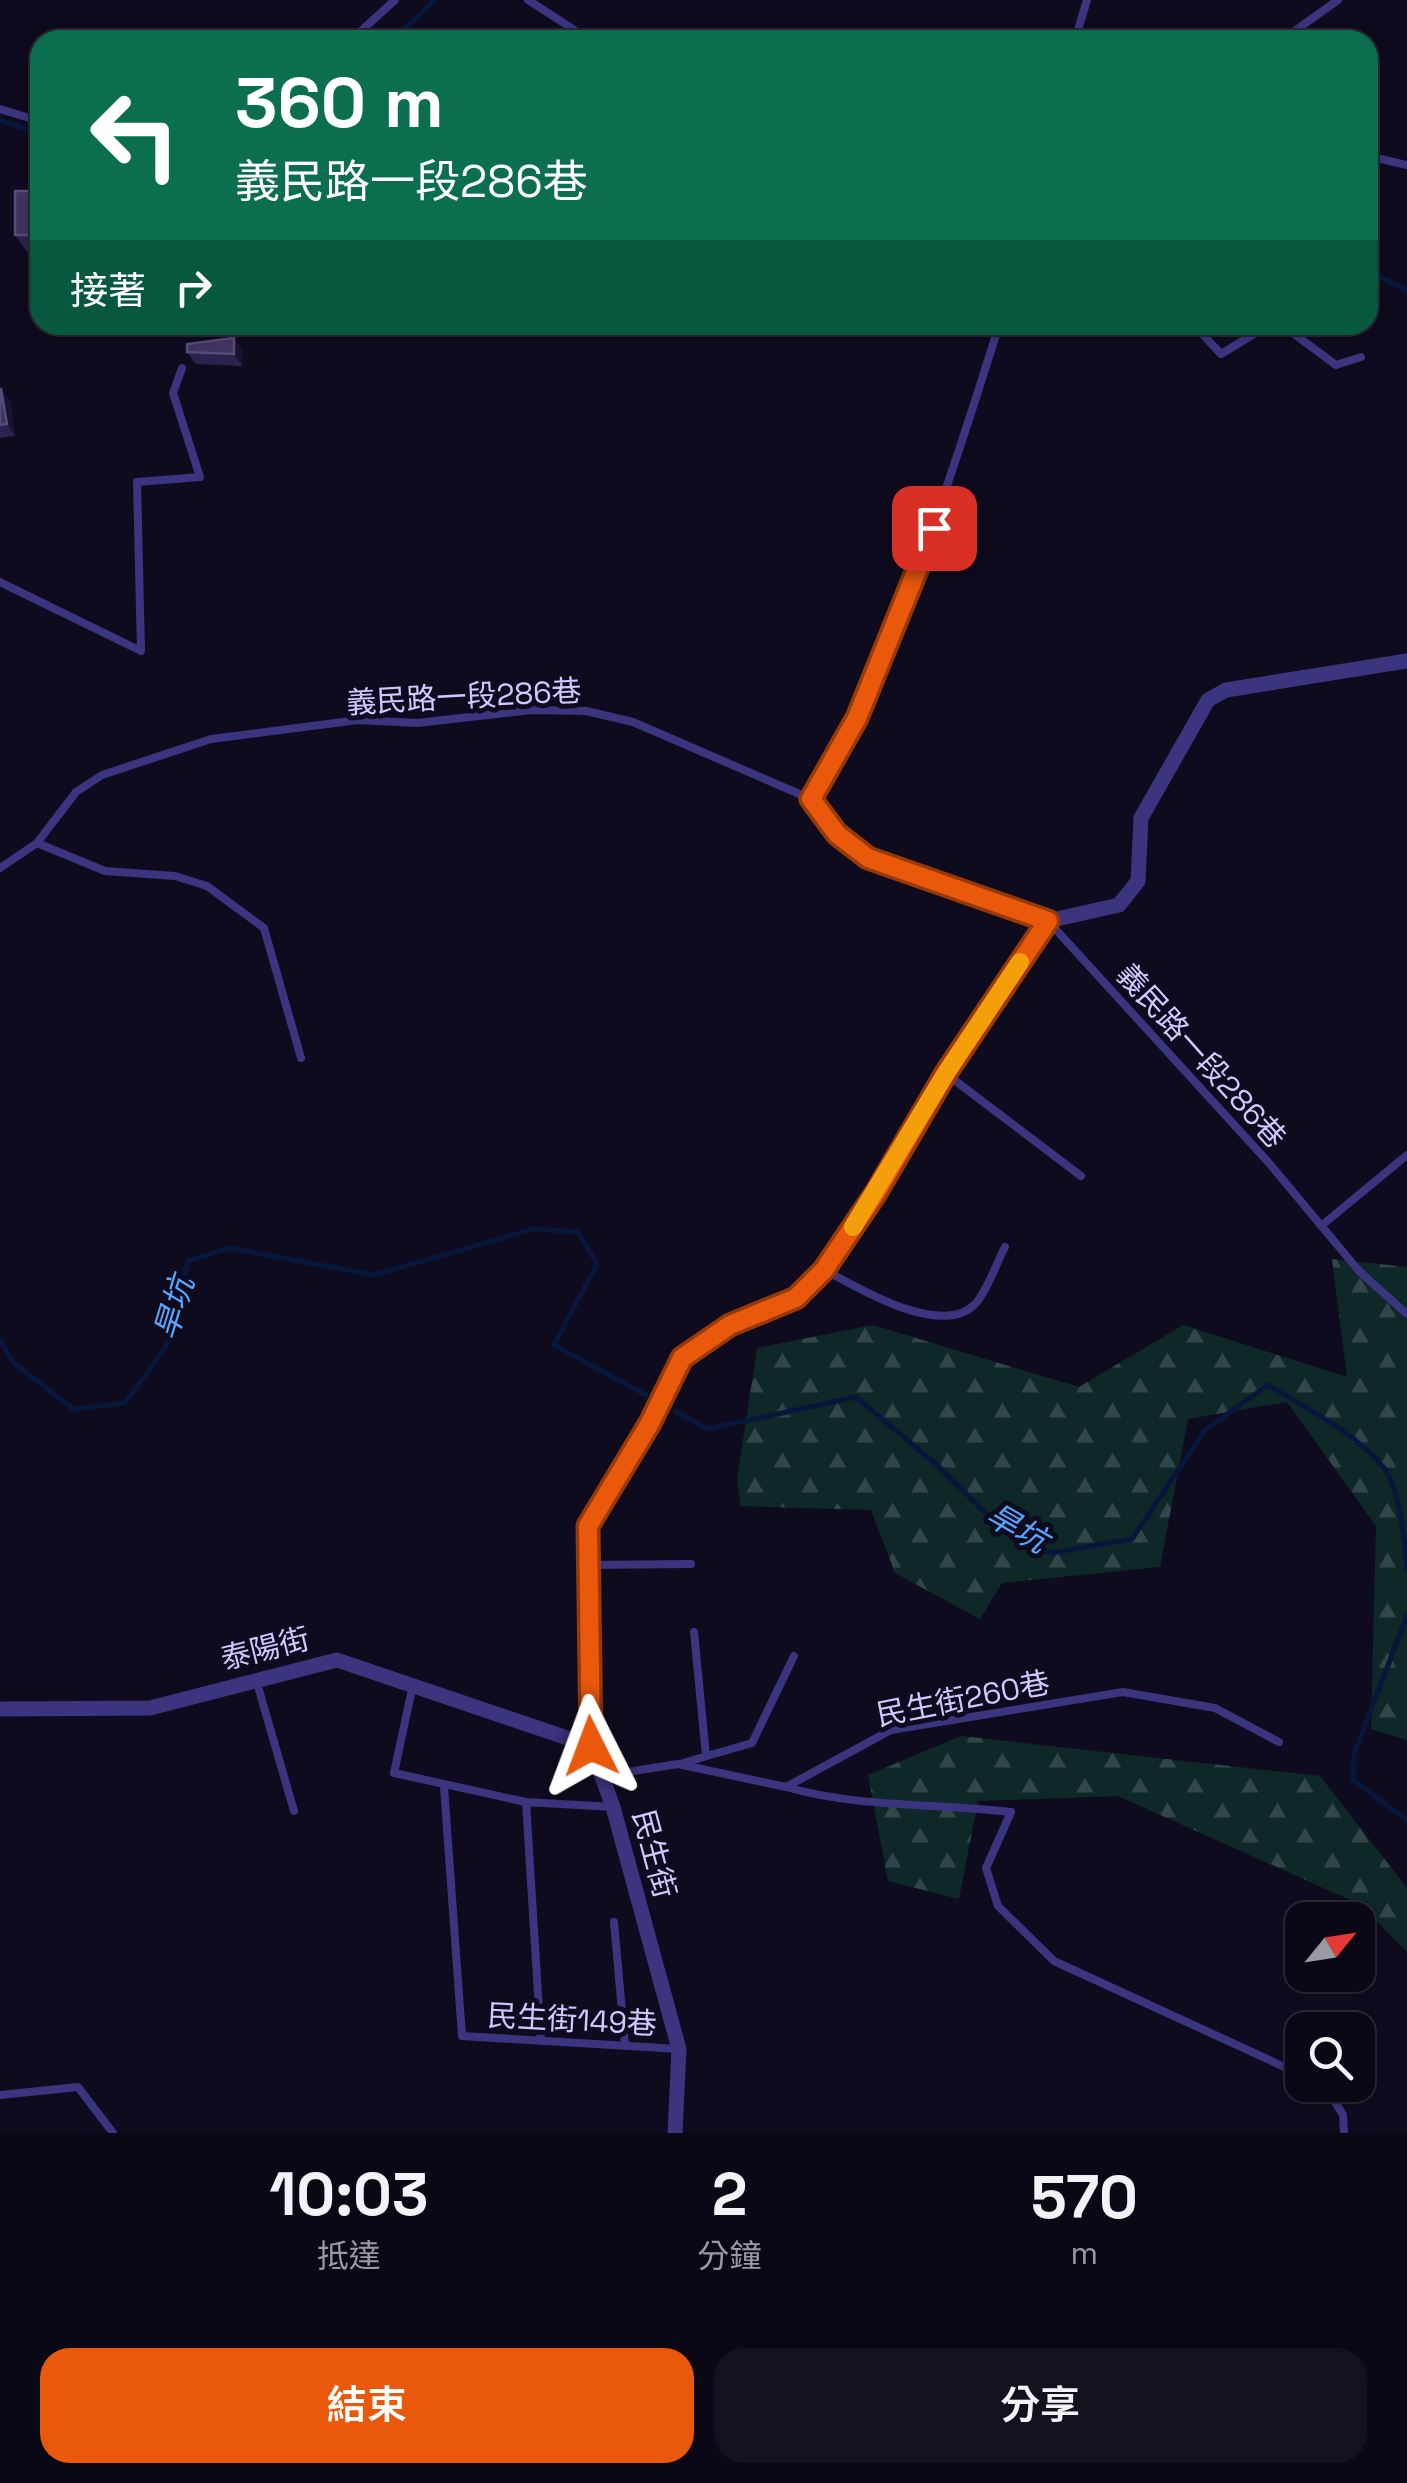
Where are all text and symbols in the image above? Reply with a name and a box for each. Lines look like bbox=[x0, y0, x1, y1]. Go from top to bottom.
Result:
text: 360 m bbox=[235, 58, 444, 147]
icon: left bbox=[70, 70, 200, 200]
text: 義民路一段286巷 bbox=[235, 153, 588, 210]
icon: right bbox=[166, 260, 221, 315]
text: 接著 bbox=[70, 267, 146, 315]
pin bbox=[892, 486, 977, 571]
icon: arrive bbox=[907, 501, 962, 556]
street label: 義民路一段286巷 bbox=[346, 671, 582, 722]
street label: 義民路一段286巷 bbox=[1108, 955, 1295, 1156]
water label: 旱坑 bbox=[146, 1268, 204, 1344]
water label: 旱坑 bbox=[979, 1495, 1058, 1563]
street label: 泰陽街 bbox=[216, 1619, 313, 1678]
street label: 民生街260巷 bbox=[873, 1663, 1053, 1734]
position arrow bbox=[539, 1694, 643, 1798]
street label: 民生街 bbox=[624, 1805, 685, 1902]
north arrow bbox=[1285, 1902, 1375, 1992]
map controls bbox=[1285, 1902, 1375, 2102]
street label: 民生街149巷 bbox=[486, 1996, 658, 2043]
button: search bbox=[1285, 2012, 1375, 2102]
text: 10:03 bbox=[269, 2156, 428, 2233]
text: 2 bbox=[712, 2156, 747, 2233]
text: 570 bbox=[1031, 2159, 1138, 2236]
text: m bbox=[1071, 2233, 1098, 2273]
text: 抵達 bbox=[317, 2236, 381, 2276]
text: 分鐘 bbox=[698, 2236, 762, 2276]
button: 結束 bbox=[40, 2348, 694, 2463]
button: 分享 bbox=[714, 2348, 1367, 2463]

